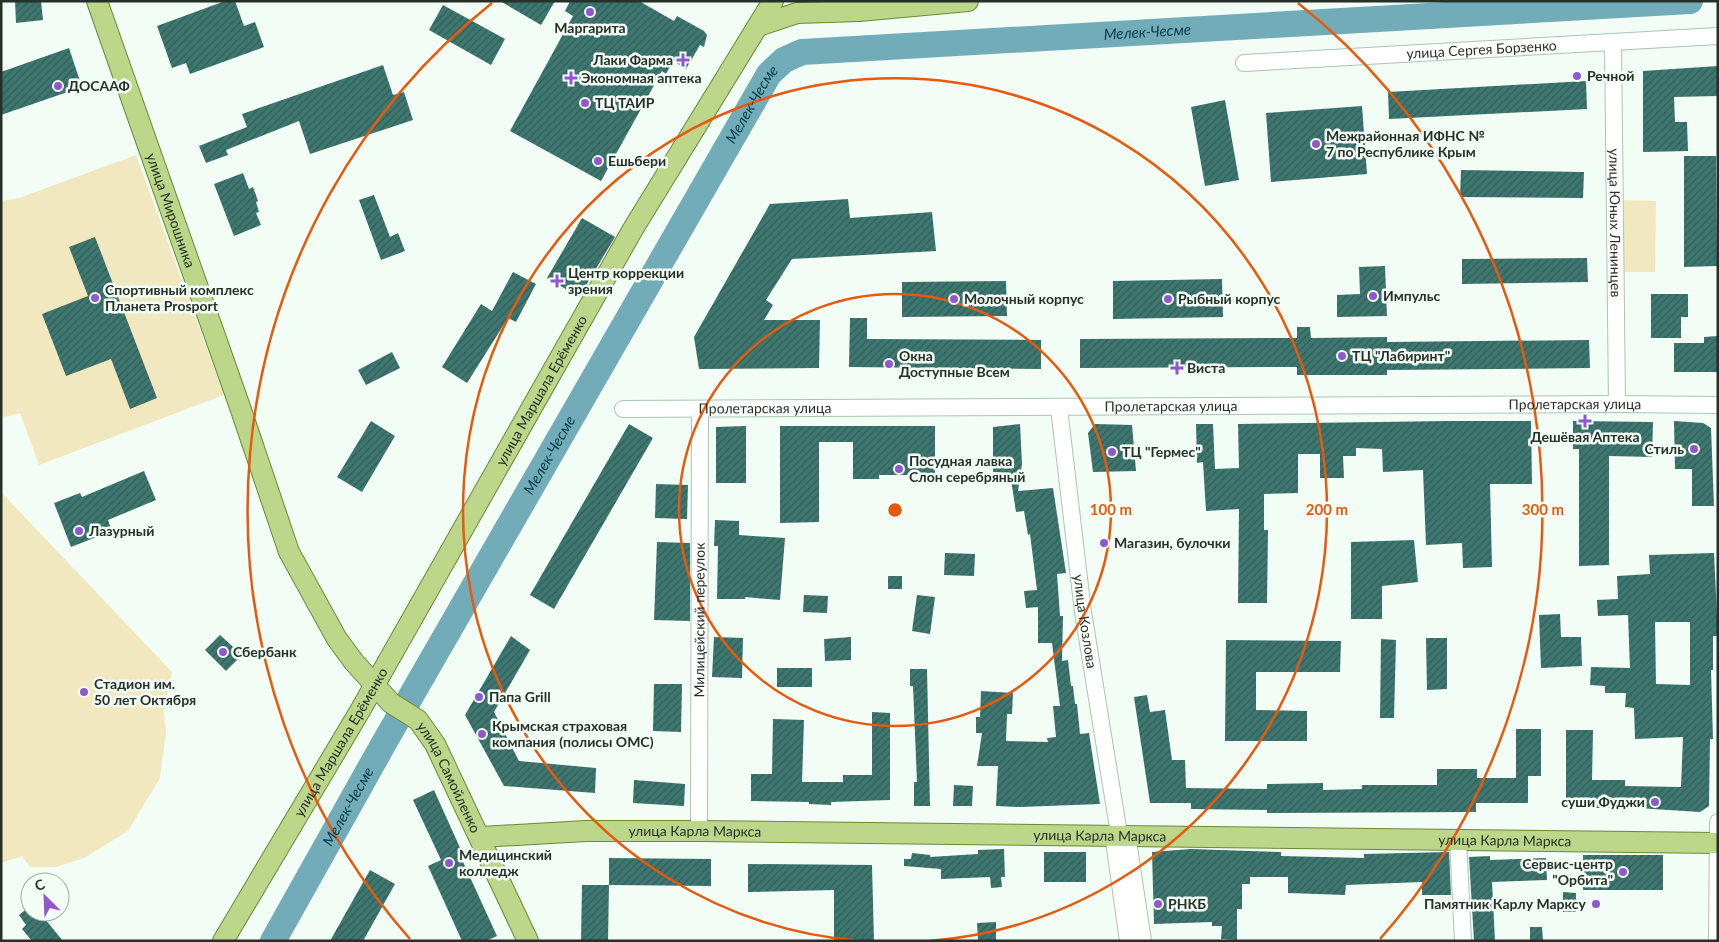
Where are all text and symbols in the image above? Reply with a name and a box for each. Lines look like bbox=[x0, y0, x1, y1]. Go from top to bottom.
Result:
marker: Маргарита bbox=[584, 6, 596, 18]
place label: Маргарита bbox=[554, 19, 626, 36]
water label: Мелек-Чесме bbox=[1103, 20, 1192, 43]
street label: улица Сергея Борзенко bbox=[1406, 36, 1557, 62]
place label: Лаки Фарма bbox=[592, 51, 673, 68]
marker: Лаки Фарма bbox=[677, 54, 689, 66]
water label: Мелек-Чесме bbox=[721, 61, 781, 146]
place label: Речной bbox=[1587, 67, 1634, 84]
place label: Экономная аптека bbox=[581, 69, 701, 86]
marker: Речной bbox=[1571, 70, 1583, 82]
marker: Экономная аптека bbox=[565, 72, 577, 84]
place label: ДОСААФ bbox=[68, 77, 130, 94]
marker: ДОСААФ bbox=[52, 80, 64, 92]
place label: ТЦ ТАИР bbox=[595, 94, 655, 111]
marker: ТЦ ТАИР bbox=[579, 97, 591, 109]
place label: Межрайонная ИФНС № 7 по Республике Крым bbox=[1326, 127, 1485, 160]
marker: Межрайонная ИФНС № 7 по Республике Крым bbox=[1310, 138, 1322, 150]
street label: улица Юных Ленинцев bbox=[1606, 148, 1625, 298]
street label: улица Мирошника bbox=[143, 151, 199, 270]
place label: Ешьбери bbox=[608, 152, 666, 169]
marker: Ешьбери bbox=[592, 155, 604, 167]
place label: Центр коррекции зрения bbox=[568, 264, 684, 297]
marker: Центр коррекции зрения bbox=[550, 274, 564, 288]
place label: Спортивный комплекс Планета Prosport bbox=[105, 281, 254, 314]
place label: Импульс bbox=[1383, 287, 1441, 304]
place label: Молочный корпус bbox=[964, 290, 1084, 307]
place label: Рыбный корпус bbox=[1178, 290, 1281, 307]
marker: Импульс bbox=[1367, 290, 1379, 302]
marker: Спортивный комплекс Планета Prosport bbox=[89, 292, 101, 304]
marker: Молочный корпус bbox=[948, 293, 960, 305]
marker: Рыбный корпус bbox=[1162, 293, 1174, 305]
street label: улица Маршала Ерёменко bbox=[492, 312, 590, 468]
place label: Окна Доступные Всем bbox=[899, 347, 1010, 380]
place label: ТЦ "Лабиринт" bbox=[1352, 347, 1450, 364]
marker: ТЦ "Лабиринт" bbox=[1336, 350, 1348, 362]
marker: Окна Доступные Всем bbox=[883, 358, 895, 370]
place label: Виста bbox=[1187, 359, 1225, 376]
marker: Виста bbox=[1171, 362, 1183, 374]
street label: Пролетарская улица bbox=[1509, 395, 1642, 413]
street label: Пролетарская улица bbox=[1105, 397, 1237, 415]
street label: Пролетарская улица bbox=[699, 399, 831, 417]
water label: Мелек-Чесме bbox=[519, 412, 578, 497]
marker: Дешёвая Аптека bbox=[1579, 415, 1591, 427]
place label: Дешёвая Аптека bbox=[1531, 428, 1640, 445]
place label: Стиль bbox=[1645, 440, 1684, 457]
place label: ТЦ "Гермес" bbox=[1122, 443, 1201, 460]
marker: Стиль bbox=[1688, 443, 1700, 455]
marker: ТЦ "Гермес" bbox=[1106, 446, 1118, 458]
place label: Посудная лавка Слон серебряный bbox=[909, 452, 1025, 485]
marker: Посудная лавка Слон серебряный bbox=[893, 463, 905, 475]
text: 100 m bbox=[1090, 500, 1132, 518]
text: 200 m bbox=[1306, 500, 1348, 518]
text: 300 m bbox=[1522, 500, 1564, 518]
centre of rings bbox=[886, 501, 904, 519]
place label: Лазурный bbox=[88, 522, 154, 539]
marker: Лазурный bbox=[73, 525, 85, 537]
place label: Магазин, булочки bbox=[1114, 534, 1230, 551]
marker: Магазин, булочки bbox=[1098, 537, 1110, 549]
street label: Милицейский переулок bbox=[690, 542, 708, 698]
street label: улица Козлова bbox=[1071, 573, 1101, 670]
place label: Сбербанк bbox=[233, 643, 297, 660]
marker: Сбербанк bbox=[217, 646, 229, 658]
street label: улица Маршала Ерёменко bbox=[290, 664, 391, 820]
place label: Стадион им. 50 лет Октября bbox=[94, 675, 196, 708]
marker: Стадион им. 50 лет Октября bbox=[78, 686, 90, 698]
place label: Папа Grill bbox=[489, 688, 551, 705]
marker: Папа Grill bbox=[473, 691, 485, 703]
place label: Крымская страховая компания (полисы ОМС) bbox=[492, 717, 654, 750]
street label: улица Самойленко bbox=[414, 718, 485, 835]
marker: Крымская страховая компания (полисы ОМС) bbox=[476, 728, 488, 740]
water label: Мелек-Чесме bbox=[318, 764, 377, 849]
place label: суши Фуджи bbox=[1561, 793, 1645, 810]
marker: суши Фуджи bbox=[1649, 796, 1661, 808]
street label: улица Карла Маркса bbox=[628, 822, 761, 840]
street label: улица Карла Маркса bbox=[1033, 826, 1166, 845]
street label: улица Карла Маркса bbox=[1438, 831, 1571, 849]
place label: Медицинский колледж bbox=[459, 846, 552, 879]
place label: Сервис-центр "Орбита" bbox=[1522, 855, 1613, 888]
marker: Медицинский колледж bbox=[443, 857, 455, 869]
marker: Сервис-центр "Орбита" bbox=[1617, 866, 1629, 878]
north arrow bbox=[20, 872, 70, 922]
text: С bbox=[32, 875, 48, 894]
place label: РНКБ bbox=[1168, 895, 1206, 912]
place label: Памятник Карлу Марксу bbox=[1424, 895, 1587, 912]
marker: РНКБ bbox=[1152, 898, 1164, 910]
marker: Памятник Карлу Марксу bbox=[1590, 898, 1602, 910]

